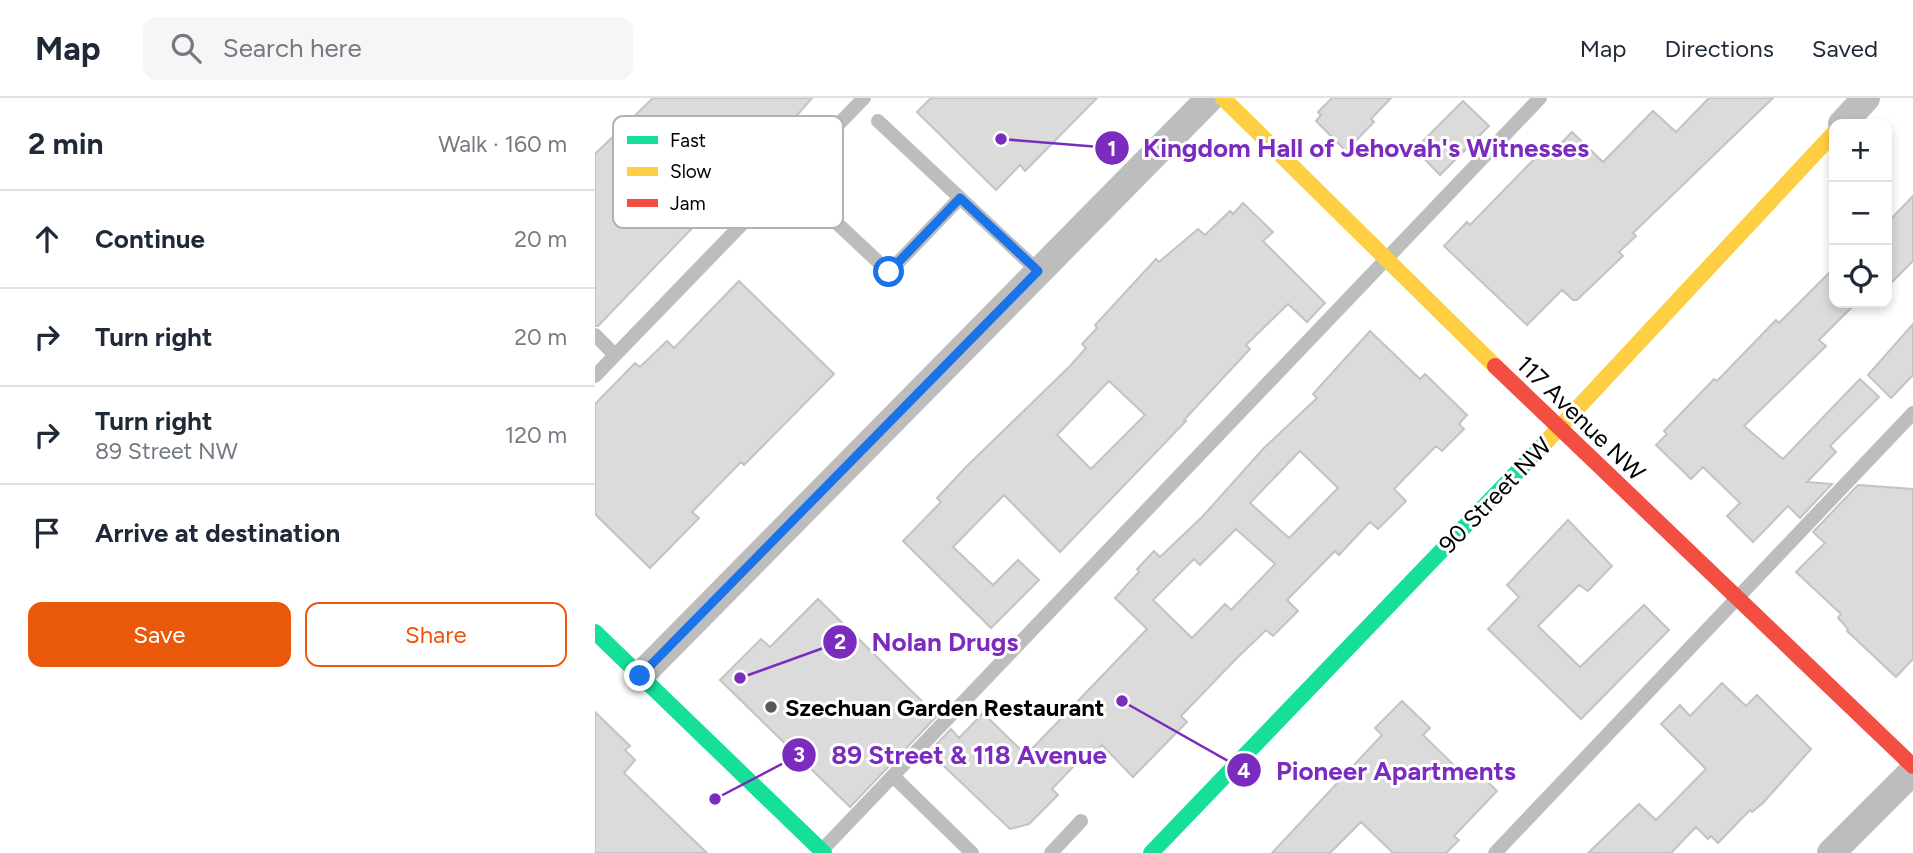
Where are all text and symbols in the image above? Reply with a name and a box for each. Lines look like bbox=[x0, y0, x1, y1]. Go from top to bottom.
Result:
search box bbox=[143, 17, 633, 80]
text: Map bbox=[35, 29, 101, 68]
icon: search bbox=[167, 29, 205, 67]
text: Search here bbox=[223, 32, 362, 64]
text: Map bbox=[1580, 34, 1626, 63]
text: Directions bbox=[1664, 34, 1774, 63]
text: Saved bbox=[1812, 34, 1878, 63]
legend bbox=[613, 116, 843, 228]
map controls bbox=[1829, 119, 1892, 308]
button: + bbox=[1829, 119, 1892, 182]
text: 2 min bbox=[28, 125, 104, 162]
callout: Kingdom Hall of Jehovah's Witnesses bbox=[1094, 125, 1603, 172]
text: Fast bbox=[670, 129, 706, 152]
text: Walk · 160 m bbox=[438, 130, 567, 158]
text: Kingdom Hall of Jehovah's Witnesses bbox=[1143, 132, 1589, 164]
text: 1 bbox=[1108, 136, 1116, 161]
text: Slow bbox=[670, 160, 712, 183]
button: − bbox=[1829, 182, 1892, 245]
text: Jam bbox=[670, 192, 706, 215]
icon: ahead bbox=[28, 220, 66, 258]
text: Continue bbox=[95, 223, 205, 255]
text: 20 m bbox=[514, 225, 567, 253]
button: locate bbox=[1829, 245, 1892, 308]
route start bbox=[873, 256, 904, 287]
icon: right bbox=[28, 318, 66, 356]
text: Turn right bbox=[95, 321, 212, 353]
text: 20 m bbox=[514, 323, 567, 351]
street label: 117 Avenue NW bbox=[1511, 349, 1651, 487]
text: Turn right bbox=[95, 405, 212, 437]
icon: right bbox=[28, 416, 66, 454]
text: 120 m bbox=[505, 421, 567, 449]
street label: 90 Street NW bbox=[1433, 431, 1557, 559]
text: 89 Street NW bbox=[95, 437, 238, 465]
icon: arrive bbox=[28, 514, 66, 552]
text: Arrive at destination bbox=[95, 517, 340, 549]
button: Save bbox=[28, 602, 291, 667]
button: Share bbox=[305, 602, 567, 667]
callout: Nolan Drugs bbox=[822, 618, 1032, 665]
text: Nolan Drugs bbox=[872, 626, 1018, 658]
text: 2 bbox=[834, 629, 846, 654]
route end bbox=[624, 660, 655, 691]
place label: Szechuan Garden Restaurant bbox=[785, 693, 1105, 722]
marker: Szechuan Garden Restaurant bbox=[763, 699, 779, 715]
callout: 89 Street & 118 Avenue bbox=[782, 731, 1121, 778]
text: 89 Street & 118 Avenue bbox=[831, 739, 1107, 771]
text: 3 bbox=[793, 742, 805, 767]
callout: Pioneer Apartments bbox=[1227, 747, 1530, 794]
text: Pioneer Apartments bbox=[1276, 755, 1516, 787]
text: 4 bbox=[1237, 758, 1251, 783]

